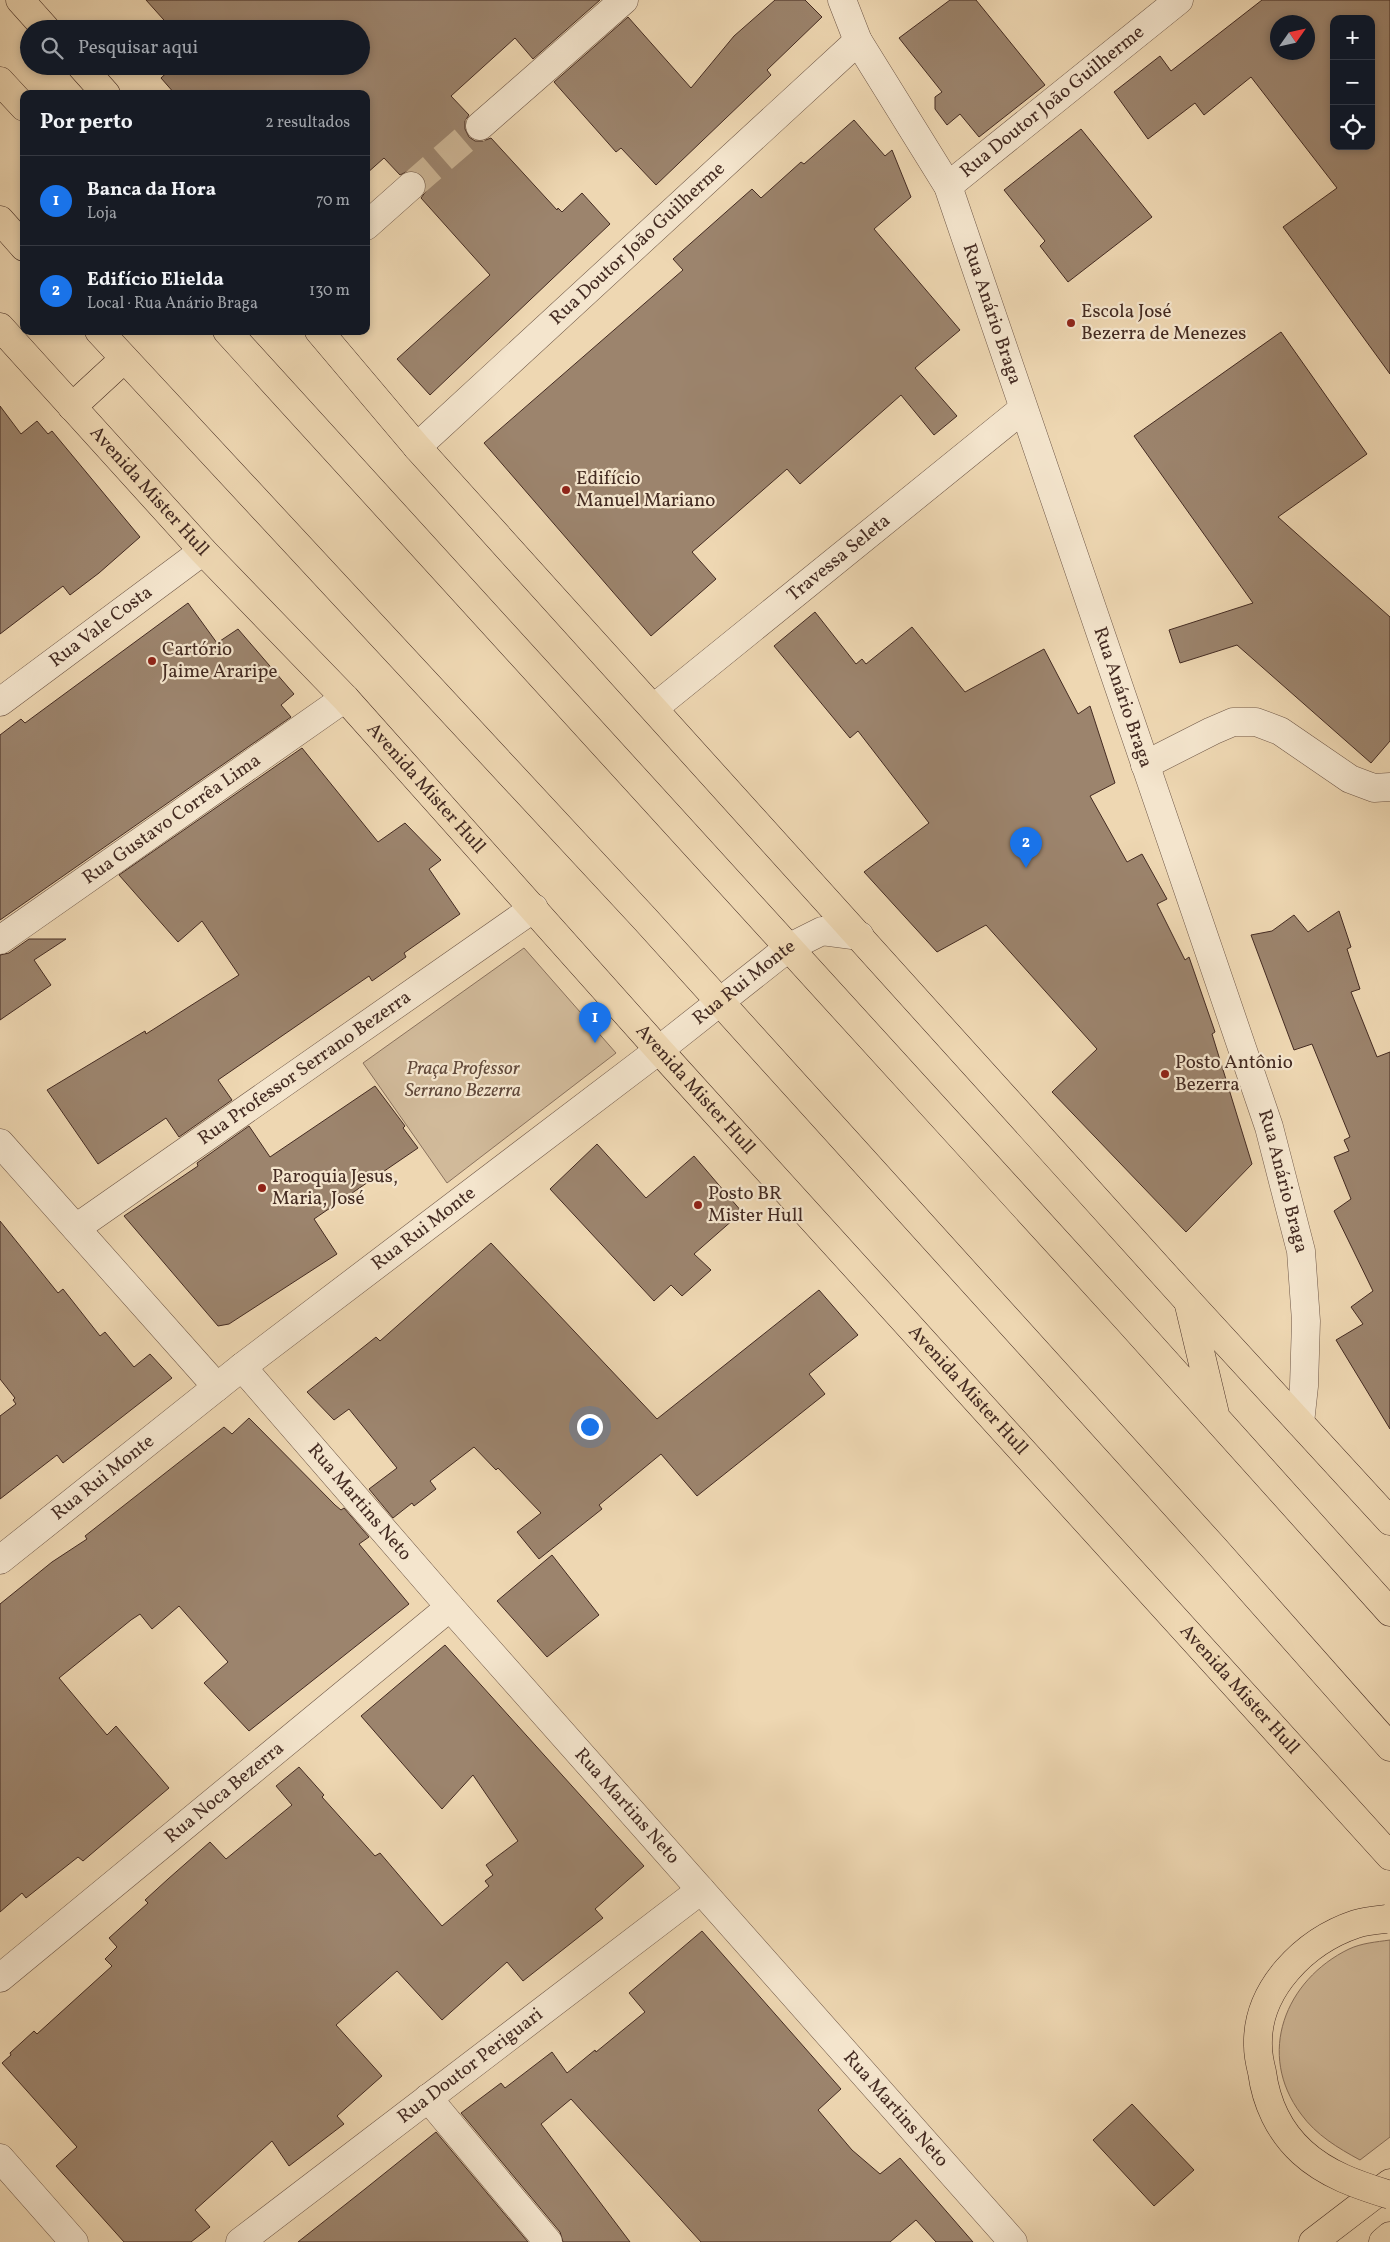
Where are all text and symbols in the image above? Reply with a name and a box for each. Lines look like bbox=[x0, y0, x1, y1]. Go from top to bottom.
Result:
north arrow bbox=[1270, 15, 1315, 60]
map controls bbox=[1330, 15, 1375, 150]
button: + bbox=[1330, 15, 1375, 60]
search box bbox=[20, 20, 370, 75]
street label: Rua Doutor João Guilherme bbox=[955, 20, 1150, 184]
icon: search bbox=[38, 34, 66, 62]
text: Pesquisar aqui bbox=[78, 35, 198, 61]
button: − bbox=[1330, 60, 1375, 105]
button: locate bbox=[1330, 105, 1375, 150]
text: Por perto bbox=[40, 108, 133, 137]
text: 2 resultados bbox=[265, 112, 350, 134]
street label: Rua Doutor João Guilherme bbox=[544, 156, 731, 331]
text: Banca da Hora bbox=[87, 177, 216, 203]
text: 1 bbox=[53, 190, 59, 212]
text: 70 m bbox=[316, 190, 350, 212]
text: Loja bbox=[87, 203, 117, 225]
street label: Rua Anário Braga bbox=[956, 240, 1028, 388]
text: Edifício Elielda bbox=[87, 267, 224, 293]
text: 2 bbox=[52, 280, 60, 302]
text: 130 m bbox=[309, 280, 350, 302]
text: Local · Rua Anário Braga bbox=[87, 293, 258, 315]
place label: Escola José Bezerra de Menezes bbox=[1081, 299, 1246, 347]
marker: Escola José Bezerra de Menezes bbox=[1065, 317, 1077, 329]
street label: Avenida Mister Hull bbox=[83, 421, 215, 563]
place label: Edifício Manuel Mariano bbox=[576, 466, 715, 514]
marker: Edifício Manuel Mariano bbox=[560, 484, 572, 496]
street label: Travessa Seleta bbox=[782, 508, 896, 608]
street label: Rua Vale Costa bbox=[44, 580, 158, 674]
street label: Rua Anário Braga bbox=[1086, 623, 1159, 771]
place label: Cartório Jaime Araripe bbox=[162, 637, 277, 685]
marker: Cartório Jaime Araripe bbox=[146, 655, 158, 667]
street label: Avenida Mister Hull bbox=[360, 717, 491, 860]
street label: Rua Gustavo Corrêa Lima bbox=[77, 748, 266, 891]
pin: 2 bbox=[1010, 827, 1042, 868]
street label: Rua Rui Monte bbox=[687, 933, 800, 1031]
street label: Rua Professor Serrano Bezerra bbox=[193, 985, 417, 1152]
pin: 1 bbox=[579, 1002, 611, 1043]
street label: Avenida Mister Hull bbox=[629, 1019, 761, 1161]
place label: Posto Antônio Bezerra bbox=[1175, 1050, 1293, 1098]
park label: Praça Professor Serrano Bezerra bbox=[405, 1056, 521, 1104]
marker: Posto Antônio Bezerra bbox=[1159, 1068, 1171, 1080]
street label: Rua Anário Braga bbox=[1251, 1106, 1314, 1256]
place label: Paroquia Jesus, Maria, José bbox=[272, 1164, 398, 1212]
street label: Rua Rui Monte bbox=[366, 1181, 481, 1277]
place label: Posto BR Mister Hull bbox=[708, 1181, 803, 1229]
marker: Paroquia Jesus, Maria, José bbox=[256, 1182, 268, 1194]
marker: Posto BR Mister Hull bbox=[692, 1199, 704, 1211]
street label: Avenida Mister Hull bbox=[902, 1320, 1034, 1461]
your location bbox=[577, 1414, 603, 1440]
street label: Rua Rui Monte bbox=[46, 1429, 160, 1527]
street label: Rua Martins Neto bbox=[301, 1438, 417, 1567]
street label: Avenida Mister Hull bbox=[1173, 1619, 1305, 1761]
street label: Rua Noca Bezerra bbox=[159, 1736, 290, 1850]
street label: Rua Martins Neto bbox=[568, 1743, 685, 1870]
street label: Rua Doutor Periguari bbox=[392, 2002, 549, 2130]
street label: Rua Martins Neto bbox=[837, 2046, 954, 2173]

